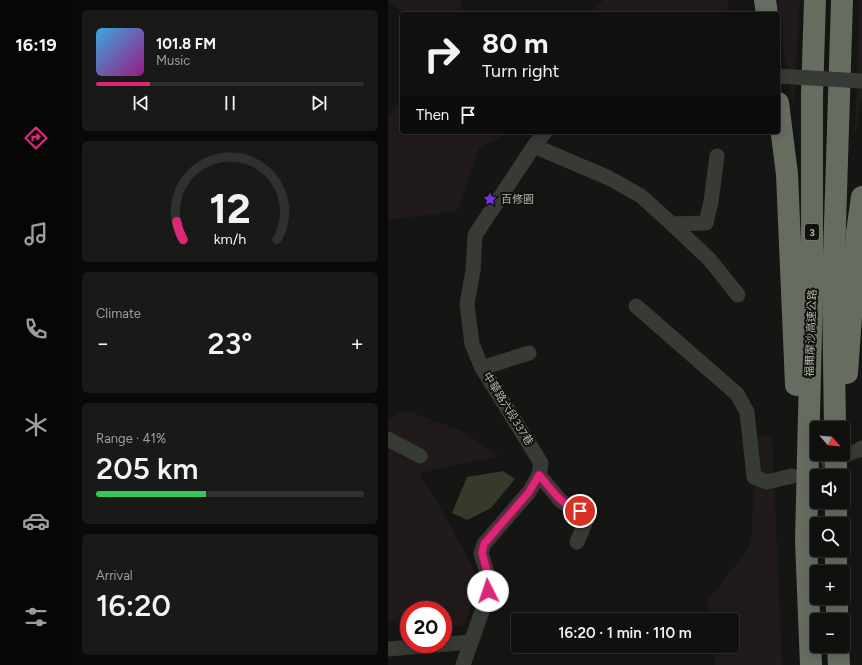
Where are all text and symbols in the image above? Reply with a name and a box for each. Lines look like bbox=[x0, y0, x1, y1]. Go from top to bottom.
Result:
text: 80 m bbox=[482, 26, 548, 60]
icon: right bbox=[416, 28, 468, 80]
text: 16:19 bbox=[15, 34, 57, 56]
text: 101.8 FM bbox=[156, 35, 216, 53]
text: Music bbox=[156, 53, 190, 68]
text: Turn right bbox=[482, 60, 559, 82]
icon: previous bbox=[130, 92, 152, 114]
icon: pause bbox=[219, 92, 241, 114]
icon: next bbox=[308, 92, 330, 114]
icon: arrive bbox=[457, 104, 479, 126]
text: Then bbox=[416, 106, 449, 124]
icon: directions bbox=[22, 124, 50, 152]
text: 12 bbox=[209, 182, 251, 232]
place icon: 百修園 bbox=[482, 191, 498, 207]
place label: 百修園 bbox=[501, 193, 534, 206]
icon: music bbox=[22, 220, 50, 248]
road number: 3 bbox=[805, 224, 819, 240]
text: km/h bbox=[214, 229, 246, 247]
street label: 福爾摩沙高速公路 bbox=[803, 289, 819, 377]
text: Climate bbox=[96, 306, 141, 321]
icon: phone bbox=[22, 315, 50, 343]
text: 23° bbox=[208, 325, 252, 362]
text: − bbox=[96, 330, 110, 357]
text: + bbox=[350, 330, 364, 357]
street label: 中華路六段337巷 bbox=[480, 370, 536, 448]
icon: climate bbox=[22, 411, 50, 439]
north arrow bbox=[810, 421, 850, 461]
map controls bbox=[810, 421, 850, 653]
text: Range · 41% bbox=[96, 431, 166, 446]
text: 205 km bbox=[96, 450, 198, 487]
button: sound bbox=[810, 469, 850, 509]
pin bbox=[563, 494, 597, 528]
icon: arrive bbox=[569, 500, 591, 522]
icon: car bbox=[22, 507, 50, 535]
button: search bbox=[810, 517, 850, 557]
button: + bbox=[810, 565, 850, 605]
text: Arrival bbox=[96, 568, 133, 583]
position arrow bbox=[467, 570, 509, 612]
text: 16:20 bbox=[96, 587, 171, 624]
speed limit sign: 20 bbox=[400, 601, 452, 653]
icon: filters bbox=[22, 603, 50, 631]
button: − bbox=[810, 613, 850, 653]
text: 16:20 · 1 min · 110 m bbox=[558, 624, 692, 642]

